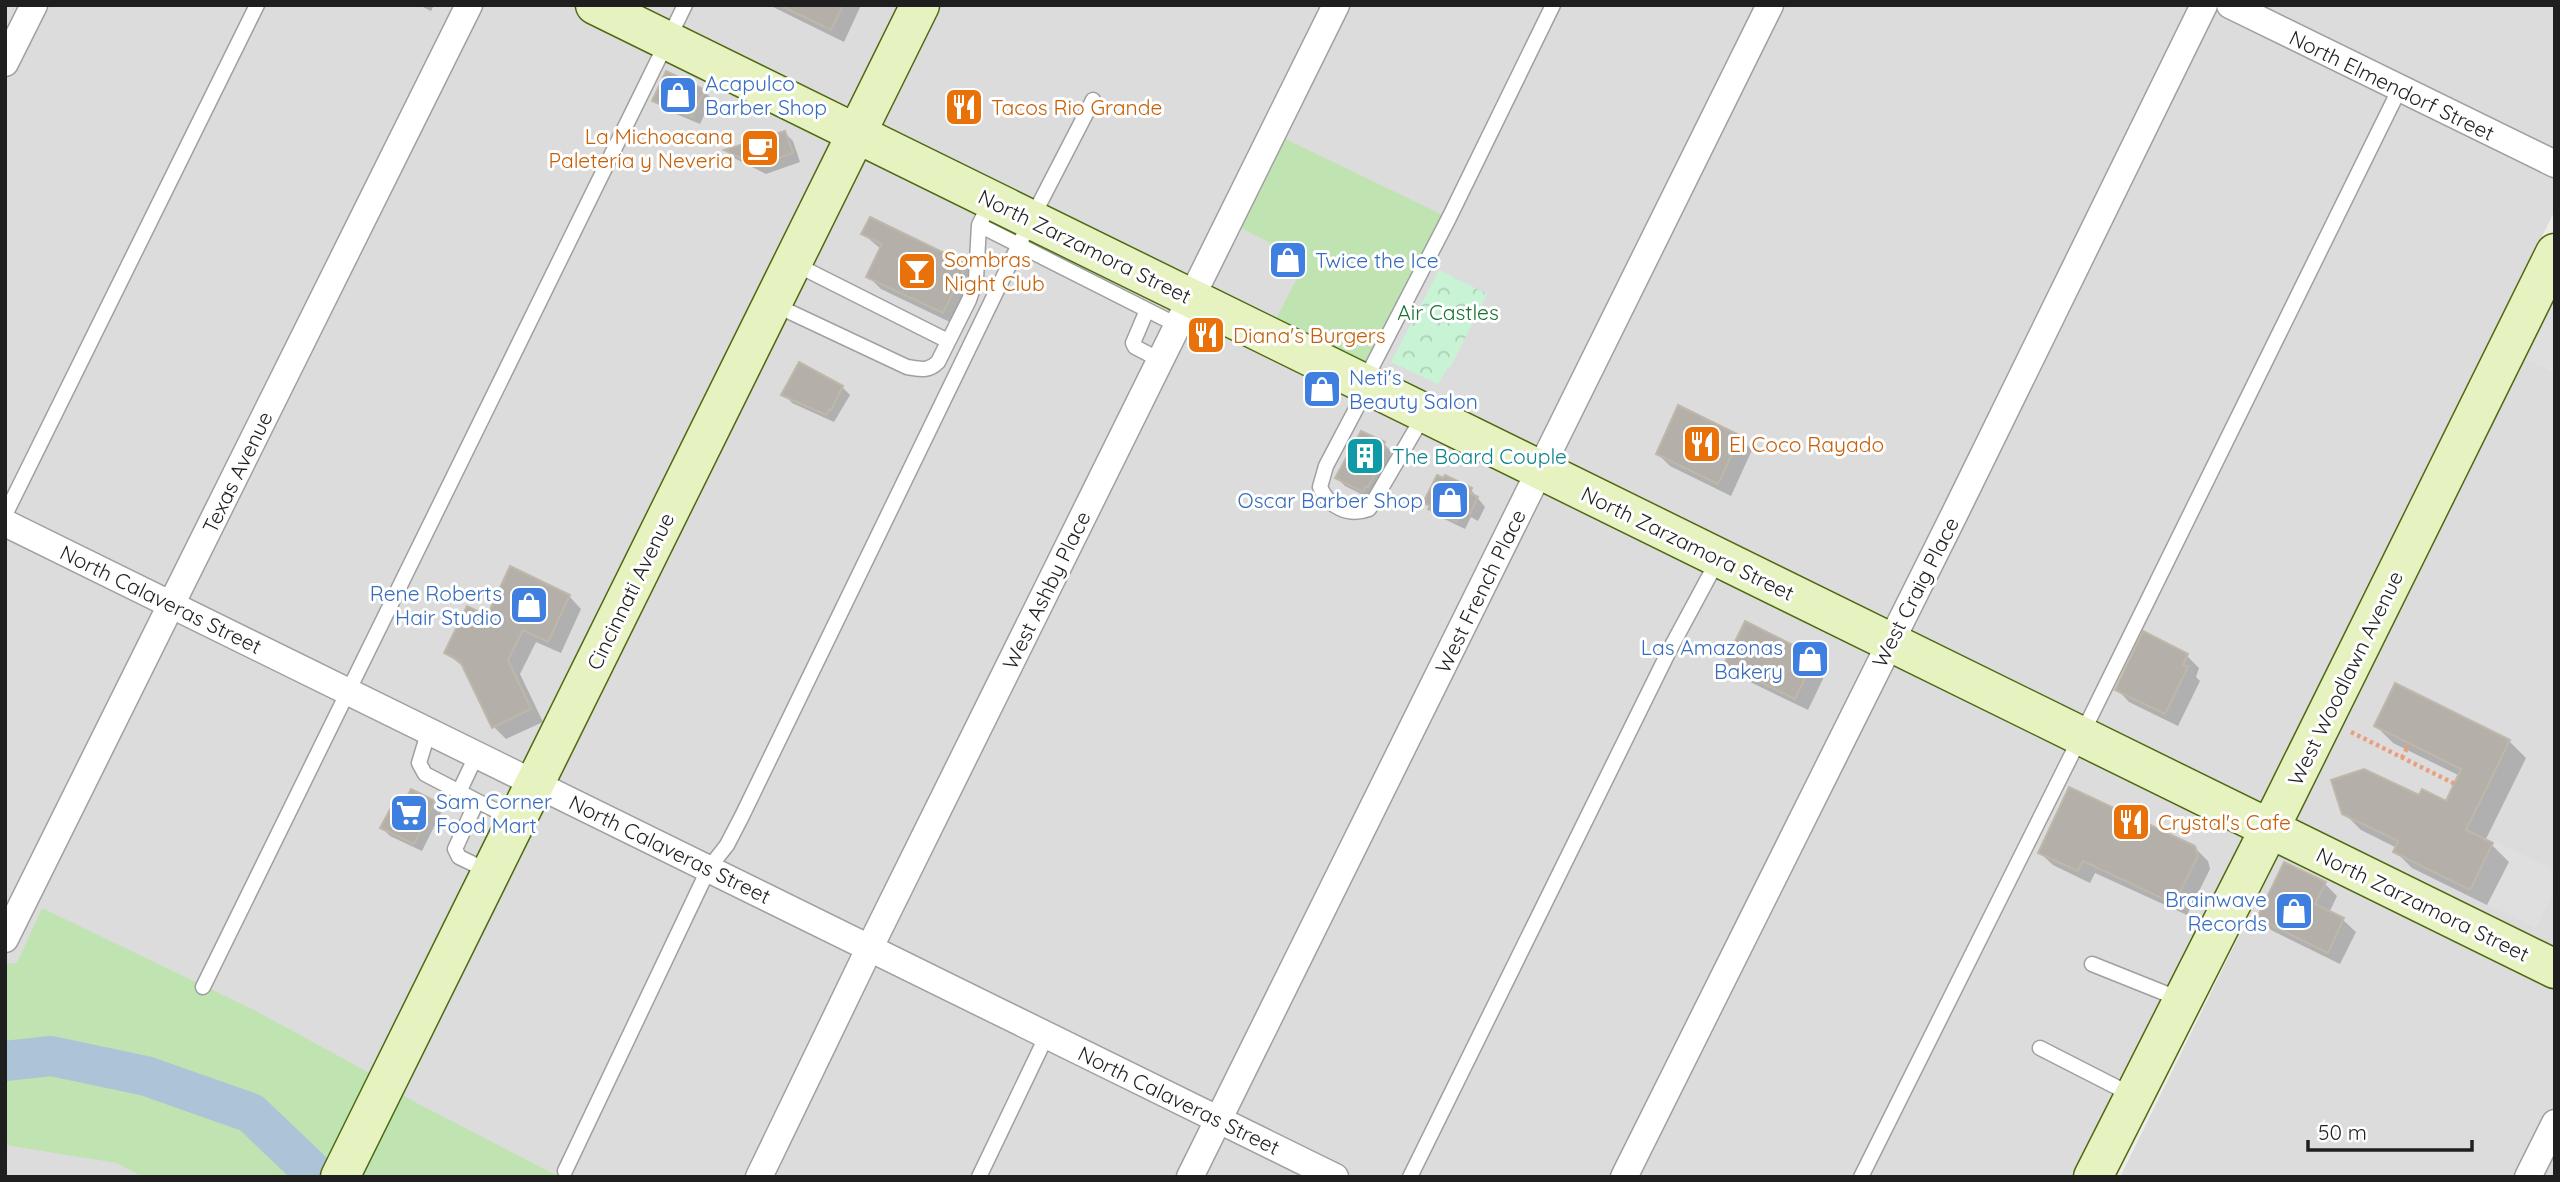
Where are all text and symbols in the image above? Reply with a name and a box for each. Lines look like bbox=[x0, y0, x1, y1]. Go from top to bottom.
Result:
street label: North Elmendorf Street bbox=[2285, 24, 2499, 146]
place label: Acapulco Barber Shop bbox=[705, 70, 827, 120]
shop icon: Acapulco Barber Shop bbox=[657, 74, 699, 116]
restaurant icon: Tacos Rio Grande bbox=[943, 86, 985, 128]
place label: Tacos Rio Grande bbox=[991, 94, 1162, 120]
place label: La Michoacana Paleteria y Neveria bbox=[549, 123, 733, 173]
cafe icon: La Michoacana Paleteria y Neveria bbox=[739, 127, 781, 169]
street label: North Zarzamora Street bbox=[974, 183, 1196, 309]
shop icon: Twice the Ice bbox=[1267, 239, 1309, 281]
place label: Sombras Night Club bbox=[944, 246, 1045, 296]
place label: Twice the Ice bbox=[1315, 247, 1439, 273]
bar icon: Sombras Night Club bbox=[896, 250, 938, 292]
park label: Air Castles bbox=[1397, 299, 1499, 325]
restaurant icon: Diana's Burgers bbox=[1185, 314, 1227, 356]
place label: Diana's Burgers bbox=[1233, 322, 1386, 348]
place label: Neti's Beauty Salon bbox=[1349, 364, 1478, 414]
shop icon: Neti's Beauty Salon bbox=[1301, 368, 1343, 410]
street label: Texas Avenue bbox=[196, 407, 278, 537]
restaurant icon: El Coco Rayado bbox=[1681, 423, 1723, 465]
place label: El Coco Rayado bbox=[1729, 431, 1884, 457]
building icon: The Board Couple bbox=[1344, 435, 1386, 477]
place label: The Board Couple bbox=[1392, 443, 1567, 469]
shop icon: Oscar Barber Shop bbox=[1429, 479, 1471, 521]
street label: North Zarzamora Street bbox=[1577, 480, 1799, 606]
place label: Oscar Barber Shop bbox=[1238, 487, 1423, 513]
street label: West French Place bbox=[1429, 505, 1531, 677]
street label: West Ashby Place bbox=[996, 507, 1096, 673]
street label: Cincinnati Avenue bbox=[581, 508, 679, 674]
street label: West Craig Place bbox=[1866, 513, 1964, 671]
street label: North Calaveras Street bbox=[56, 539, 266, 659]
street label: West Woodlawn Avenue bbox=[2282, 566, 2408, 790]
place label: Rene Roberts Hair Studio bbox=[370, 580, 502, 630]
shop icon: Rene Roberts Hair Studio bbox=[508, 584, 550, 626]
place label: Las Amazonas Bakery bbox=[1641, 634, 1783, 684]
shop icon: Las Amazonas Bakery bbox=[1789, 638, 1831, 680]
place label: Sam Corner Food Mart bbox=[436, 788, 552, 838]
street label: North Calaveras Street bbox=[565, 789, 775, 909]
supermarket icon: Sam Corner Food Mart bbox=[388, 792, 430, 834]
restaurant icon: Crystal's Cafe bbox=[2110, 801, 2152, 843]
place label: Crystal's Cafe bbox=[2158, 809, 2291, 835]
street label: North Zarzamora Street bbox=[2312, 841, 2534, 967]
place label: Brainwave Records bbox=[2165, 886, 2267, 936]
shop icon: Brainwave Records bbox=[2273, 890, 2315, 932]
street label: North Calaveras Street bbox=[1074, 1040, 1284, 1160]
scale bar bbox=[2308, 1108, 2472, 1152]
text: 50 m bbox=[2318, 1119, 2367, 1145]

